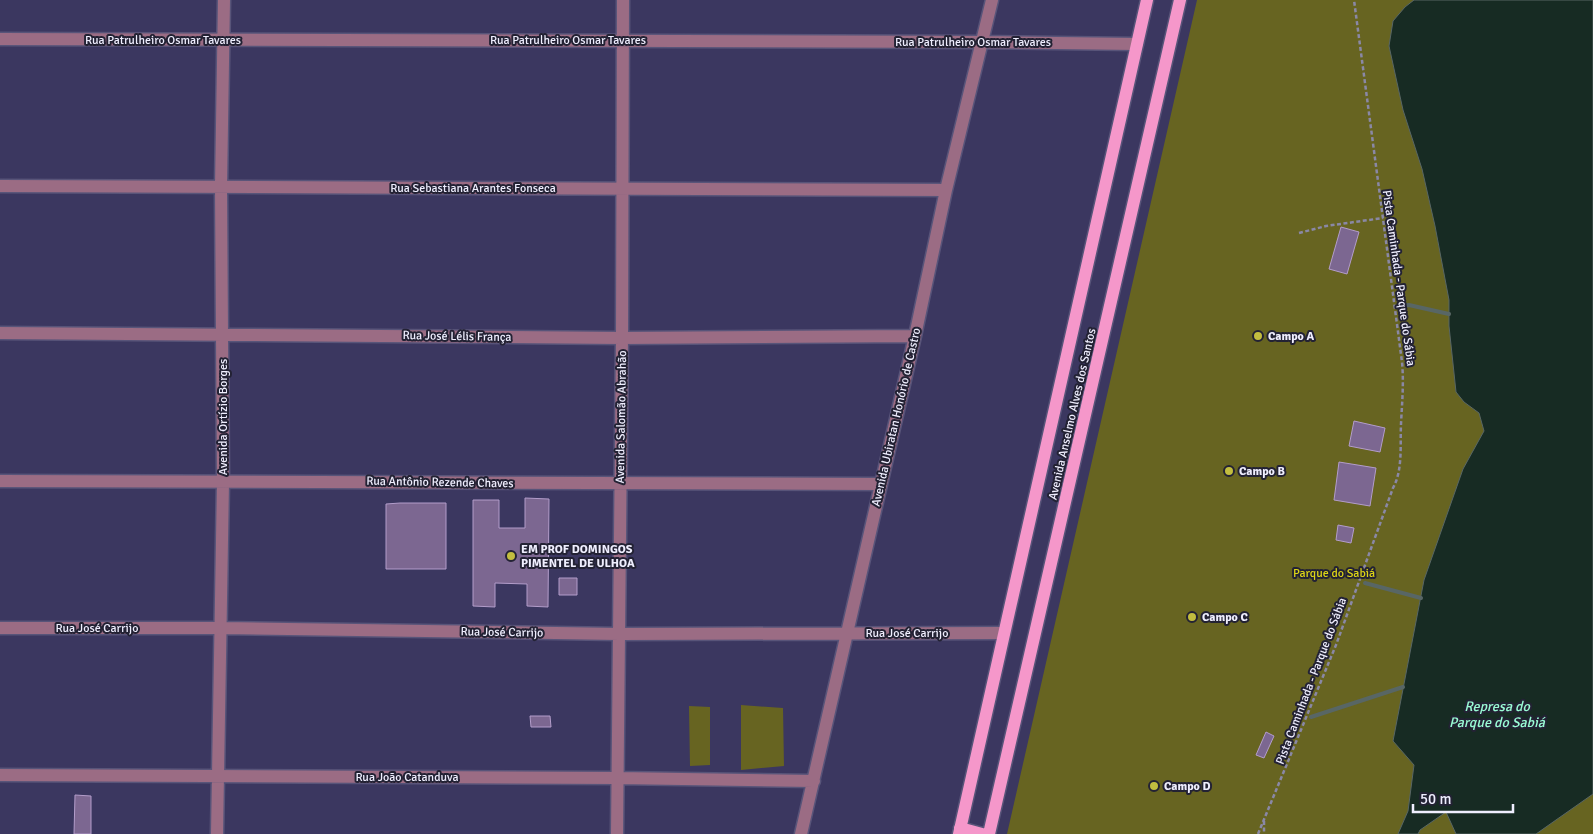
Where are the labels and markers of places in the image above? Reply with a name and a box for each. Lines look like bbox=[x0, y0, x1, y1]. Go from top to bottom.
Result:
place label: Campo A bbox=[1268, 329, 1315, 344]
marker: Campo A bbox=[1252, 330, 1264, 342]
place label: Campo B bbox=[1239, 464, 1285, 479]
marker: Campo B bbox=[1223, 465, 1235, 477]
place label: EM PROF DOMINGOS PIMENTEL DE ULHOA bbox=[521, 542, 635, 571]
marker: EM PROF DOMINGOS PIMENTEL DE ULHOA bbox=[505, 550, 517, 562]
place label: Campo C bbox=[1202, 610, 1249, 625]
marker: Campo C bbox=[1186, 611, 1198, 623]
place label: Campo D bbox=[1164, 779, 1211, 794]
marker: Campo D bbox=[1148, 780, 1160, 792]

